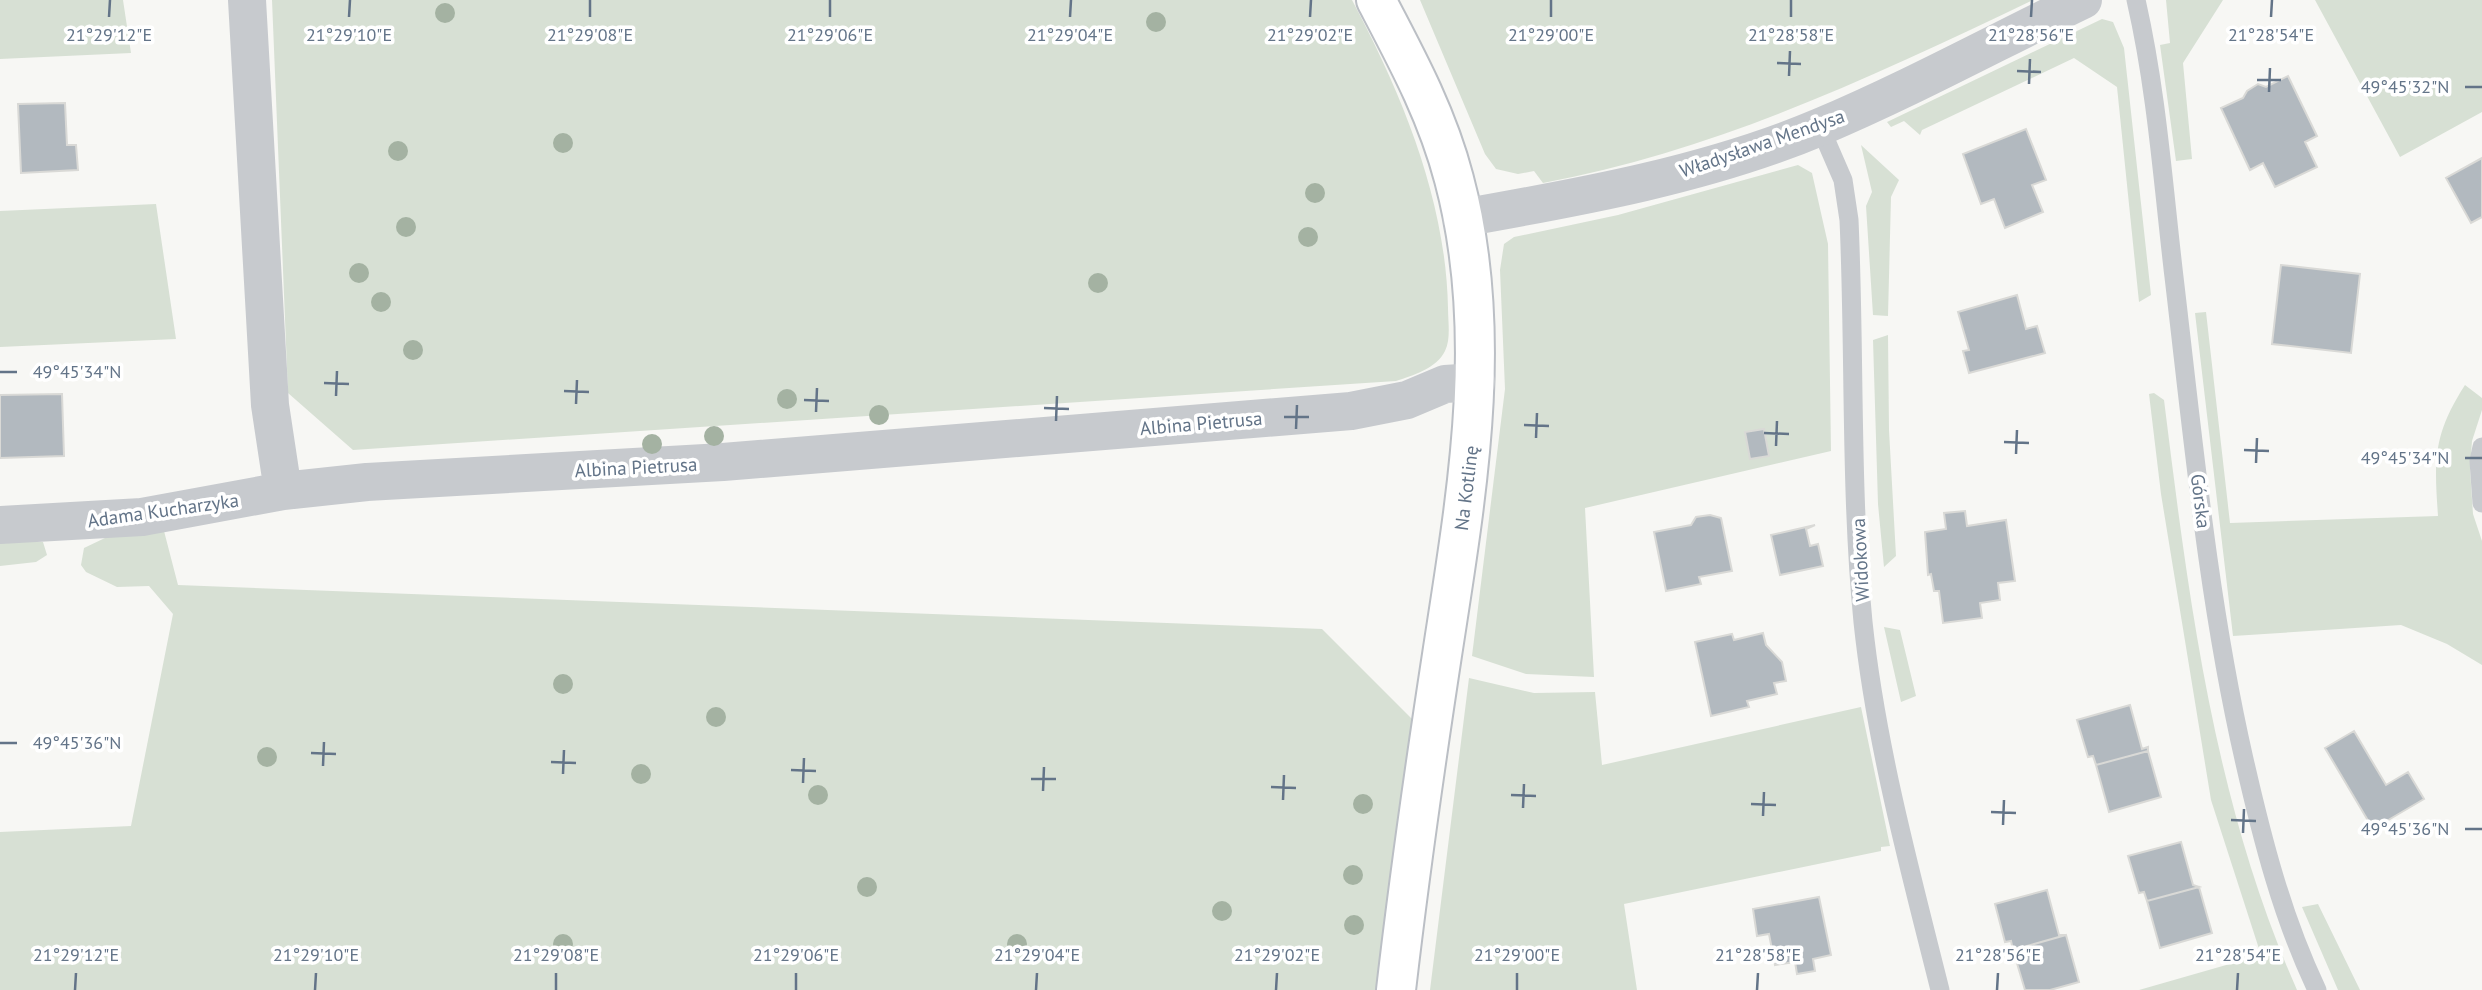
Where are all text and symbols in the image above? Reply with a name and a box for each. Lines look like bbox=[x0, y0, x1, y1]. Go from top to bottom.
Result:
text: 21°29'12"E bbox=[66, 23, 152, 46]
text: 21°29'10"E bbox=[306, 23, 392, 46]
text: 21°29'08"E bbox=[547, 23, 633, 46]
text: 21°29'06"E bbox=[787, 23, 873, 46]
text: 21°29'04"E bbox=[1027, 23, 1113, 46]
text: 21°29'02"E bbox=[1267, 23, 1353, 46]
text: 21°29'00"E bbox=[1508, 23, 1594, 46]
text: 21°28'58"E bbox=[1748, 23, 1834, 46]
text: 21°28'56"E bbox=[1988, 23, 2074, 46]
text: 21°28'54"E bbox=[2228, 23, 2314, 46]
text: 49°45'32"N bbox=[2361, 75, 2449, 98]
street label: Władysława Mendysa bbox=[1676, 104, 1848, 182]
text: 49°45'34"N bbox=[33, 360, 121, 383]
street label: Albina Pietrusa bbox=[1139, 406, 1263, 440]
street label: Na Kotlinę bbox=[1449, 444, 1483, 532]
text: 49°45'34"N bbox=[2361, 446, 2449, 469]
street label: Albina Pietrusa bbox=[574, 452, 698, 482]
street label: Górska bbox=[2186, 472, 2216, 530]
street label: Adama Kucharzyka bbox=[86, 488, 240, 532]
street label: Widokowa bbox=[1846, 518, 1874, 602]
text: 49°45'36"N bbox=[33, 731, 121, 754]
text: 49°45'36"N bbox=[2361, 817, 2449, 840]
text: 21°29'12"E bbox=[33, 943, 119, 966]
text: 21°29'10"E bbox=[273, 943, 359, 966]
text: 21°29'08"E bbox=[513, 943, 599, 966]
text: 21°29'06"E bbox=[753, 943, 839, 966]
text: 21°29'04"E bbox=[994, 943, 1080, 966]
text: 21°29'02"E bbox=[1234, 943, 1320, 966]
text: 21°29'00"E bbox=[1474, 943, 1560, 966]
text: 21°28'58"E bbox=[1715, 943, 1801, 966]
text: 21°28'56"E bbox=[1955, 943, 2041, 966]
text: 21°28'54"E bbox=[2195, 943, 2281, 966]

